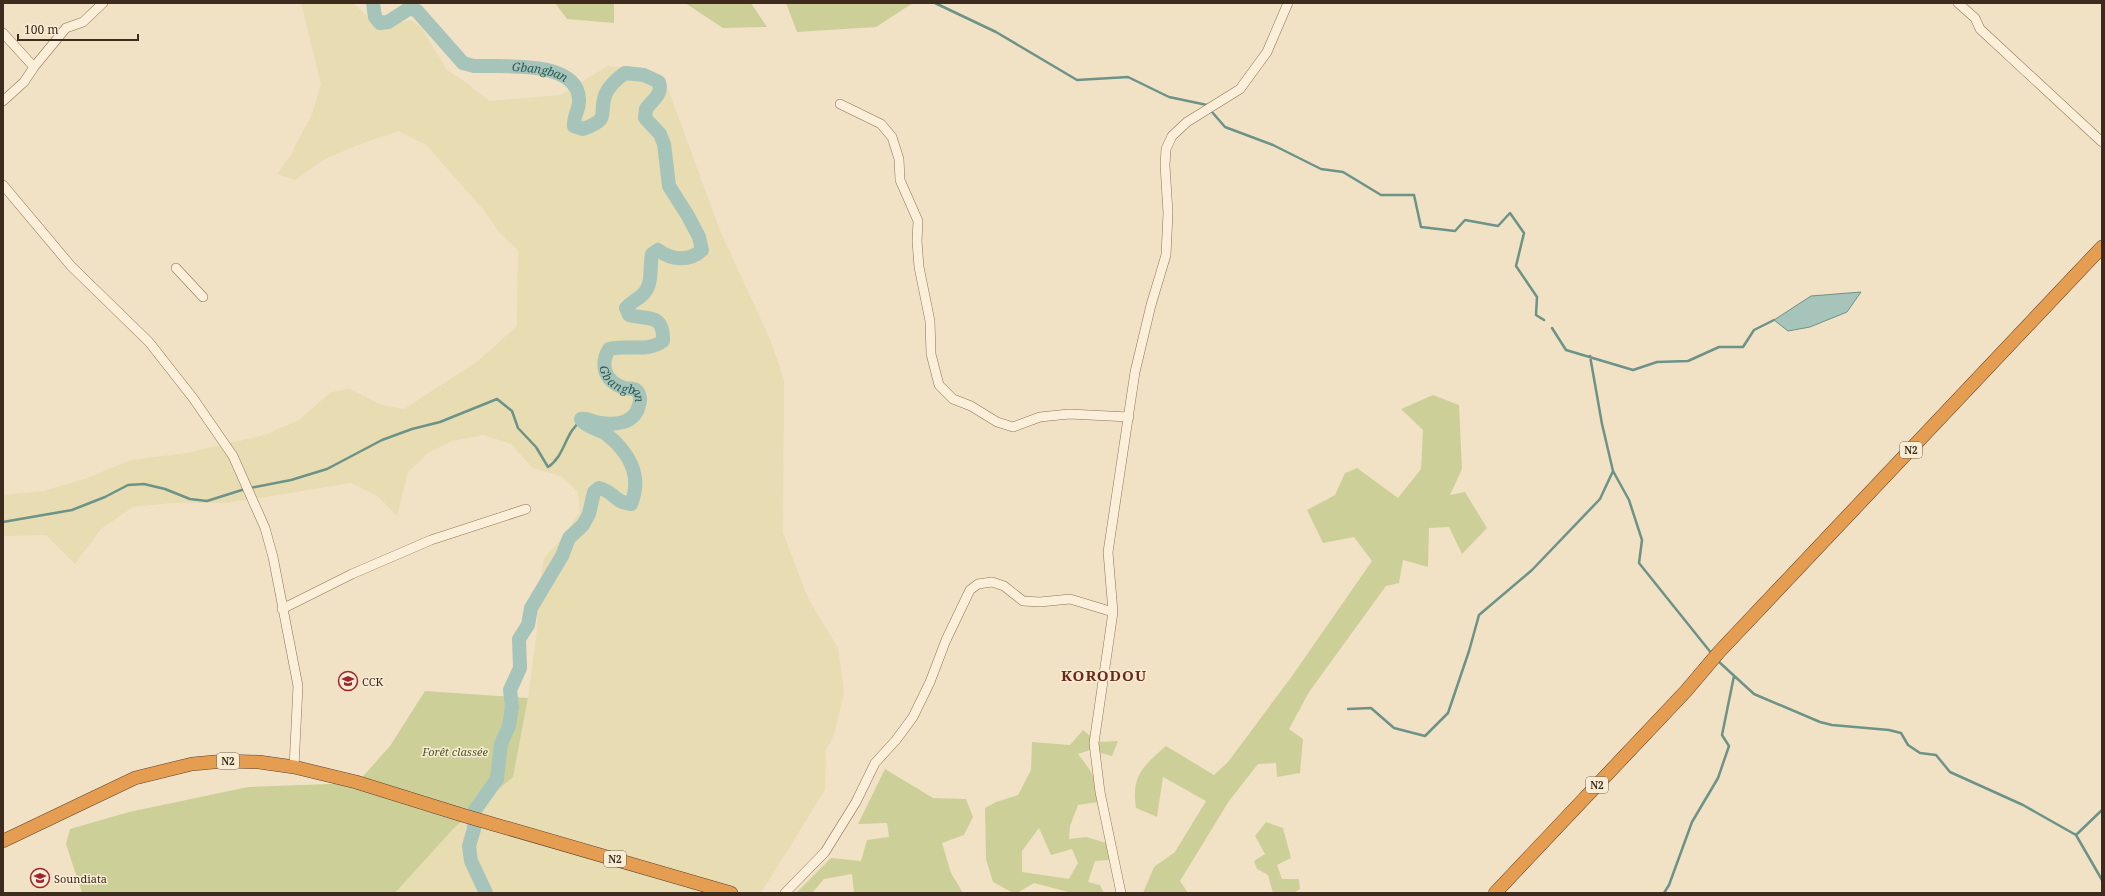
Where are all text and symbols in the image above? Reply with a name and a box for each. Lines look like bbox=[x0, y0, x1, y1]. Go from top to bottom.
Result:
scale bar bbox=[18, 16, 138, 42]
text: 100 m bbox=[24, 21, 59, 38]
water label: Gbangban bbox=[512, 58, 571, 85]
water label: Gbangban bbox=[596, 364, 649, 403]
road number: N2 bbox=[1900, 442, 1922, 458]
district label: KORODOU bbox=[1061, 665, 1147, 685]
school or university icon: CCK bbox=[337, 670, 359, 692]
place label: CCK bbox=[362, 674, 384, 689]
park label: Forêt classée bbox=[421, 744, 488, 759]
road number: N2 bbox=[217, 753, 239, 769]
road number: N2 bbox=[1586, 777, 1608, 793]
road number: N2 bbox=[604, 851, 626, 867]
school or university icon: Soundiata bbox=[29, 867, 51, 889]
place label: Soundiata bbox=[54, 871, 107, 886]

